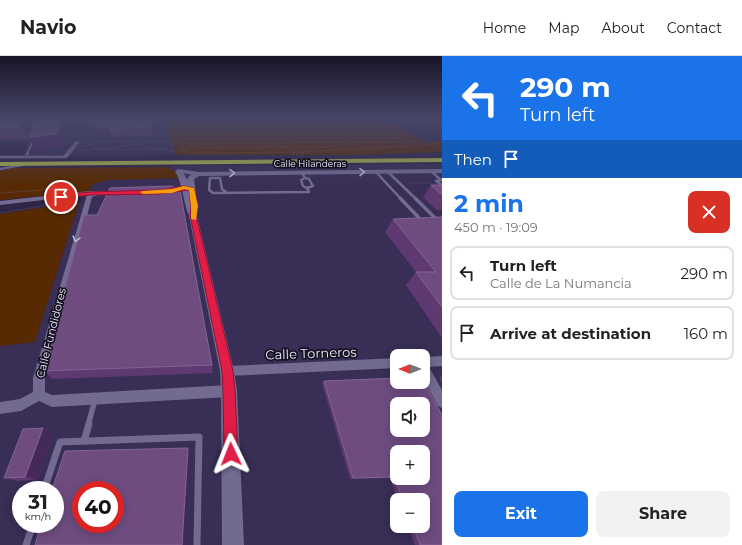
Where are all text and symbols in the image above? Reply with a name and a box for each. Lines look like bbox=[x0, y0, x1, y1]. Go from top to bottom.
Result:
text: Navio bbox=[20, 16, 76, 39]
text: Home bbox=[483, 19, 526, 37]
text: Map bbox=[548, 19, 579, 37]
text: About bbox=[601, 19, 645, 37]
text: Contact bbox=[667, 19, 722, 37]
text: 290 m bbox=[520, 70, 611, 104]
icon: left bbox=[454, 72, 506, 124]
text: Turn left bbox=[520, 104, 595, 126]
icon: arrive bbox=[500, 148, 522, 170]
text: Then bbox=[454, 150, 492, 169]
street label: Calle Hilanderas bbox=[274, 158, 347, 169]
one-way arrow bbox=[359, 168, 365, 176]
one-way arrow bbox=[229, 169, 235, 177]
pin bbox=[44, 180, 78, 214]
icon: arrive bbox=[50, 186, 72, 208]
text: 2 min bbox=[454, 189, 524, 218]
button: close bbox=[688, 191, 730, 233]
text: 450 m · 19:09 bbox=[454, 219, 538, 235]
one-way arrow bbox=[72, 235, 81, 242]
text: Turn left bbox=[490, 256, 557, 275]
icon: left bbox=[456, 262, 478, 284]
text: 290 m bbox=[681, 264, 728, 283]
text: Calle de La Numancia bbox=[490, 275, 632, 291]
street label: Calle Fundidores bbox=[33, 286, 69, 379]
icon: arrive bbox=[456, 322, 478, 344]
text: Arrive at destination bbox=[490, 324, 651, 343]
text: 160 m bbox=[684, 324, 728, 343]
street label: Calle Torneros bbox=[265, 343, 357, 363]
north arrow bbox=[390, 349, 430, 389]
map controls bbox=[390, 349, 430, 533]
button: sound bbox=[390, 397, 430, 437]
position arrow bbox=[210, 433, 252, 475]
button: + bbox=[390, 445, 430, 485]
speed limit sign: 40 bbox=[72, 481, 124, 533]
text: 31 bbox=[28, 490, 48, 514]
button: Exit bbox=[454, 491, 588, 537]
button: Share bbox=[596, 491, 730, 537]
button: − bbox=[390, 493, 430, 533]
text: km/h bbox=[25, 510, 51, 523]

